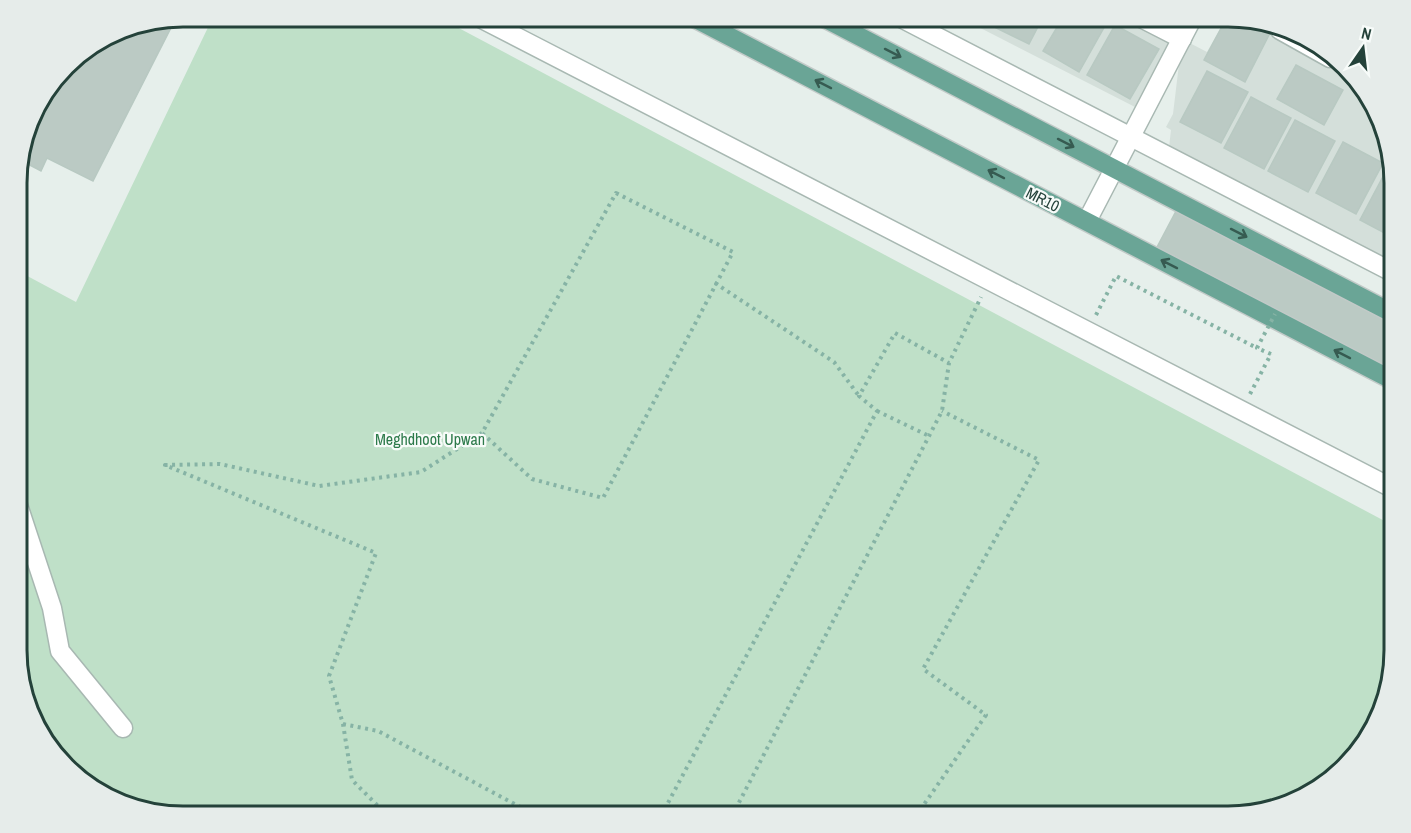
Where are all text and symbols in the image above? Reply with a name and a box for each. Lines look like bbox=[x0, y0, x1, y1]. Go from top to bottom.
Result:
north arrow bbox=[1333, 18, 1393, 78]
text: N bbox=[1359, 22, 1374, 45]
one-way arrow bbox=[883, 48, 901, 59]
one-way arrow bbox=[814, 78, 832, 90]
one-way arrow bbox=[1056, 138, 1074, 149]
one-way arrow bbox=[988, 168, 1005, 180]
street label: MR10 bbox=[1022, 181, 1064, 217]
one-way arrow bbox=[1229, 228, 1247, 239]
one-way arrow bbox=[1161, 258, 1178, 270]
one-way arrow bbox=[1334, 348, 1352, 359]
park label: Meghdhoot Upwan bbox=[375, 428, 485, 450]

